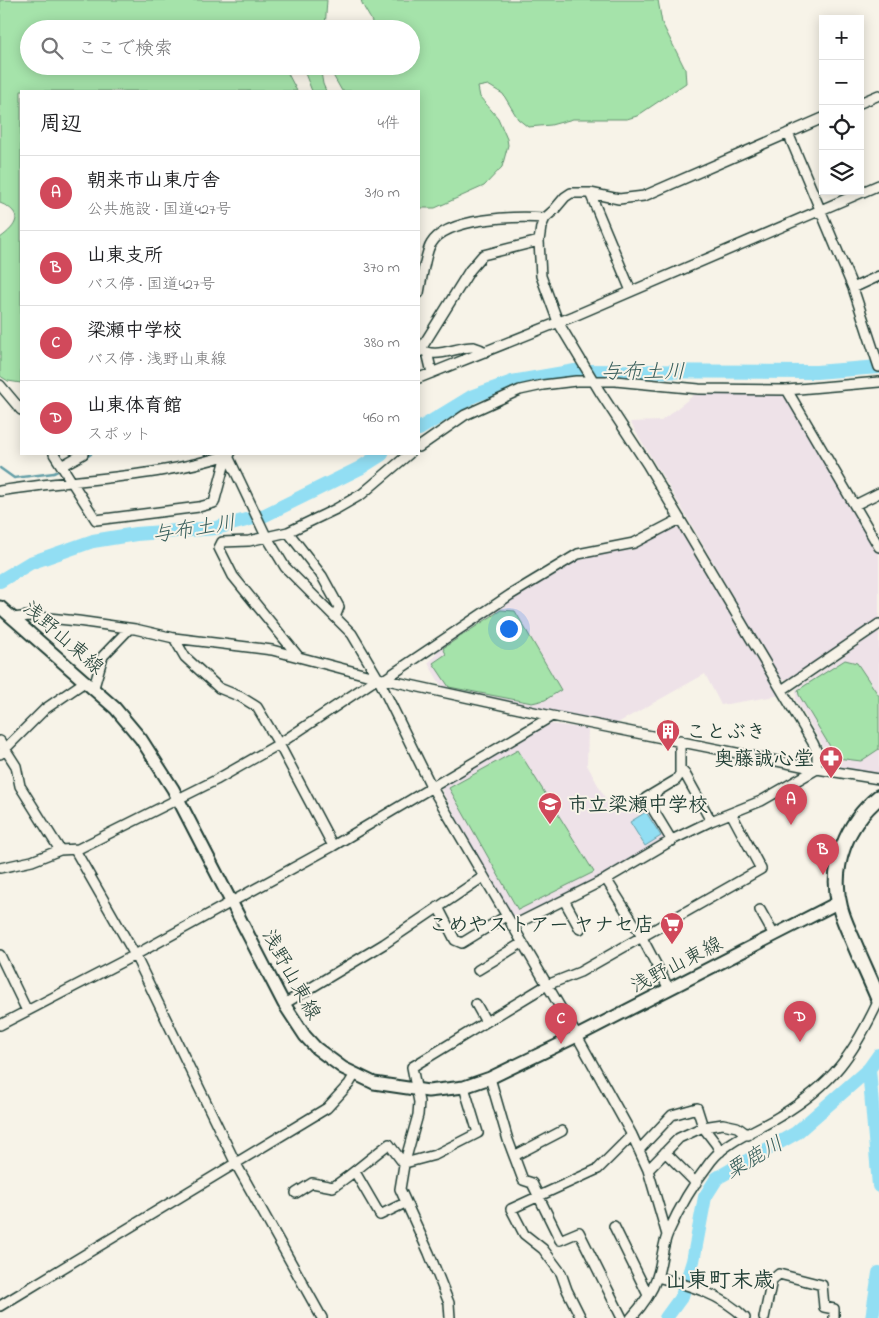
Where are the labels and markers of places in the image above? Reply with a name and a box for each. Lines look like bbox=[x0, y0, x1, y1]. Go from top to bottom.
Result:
building icon: ことぶき bbox=[655, 718, 681, 752]
place label: ことぶき bbox=[686, 719, 766, 748]
pharmacy icon: 奥藤誠心堂 bbox=[818, 745, 844, 779]
place label: 奥藤誠心堂 bbox=[714, 746, 814, 775]
pin: A bbox=[775, 784, 807, 825]
school or university icon: 市立梁瀬中学校 bbox=[537, 791, 563, 825]
place label: 市立梁瀬中学校 bbox=[568, 792, 708, 821]
pin: B bbox=[807, 834, 839, 875]
supermarket icon: こめやストアー ヤナセ店 bbox=[659, 911, 685, 945]
place label: こめやストアー ヤナセ店 bbox=[428, 912, 654, 941]
pin: D bbox=[784, 1001, 816, 1042]
pin: C bbox=[545, 1003, 577, 1044]

